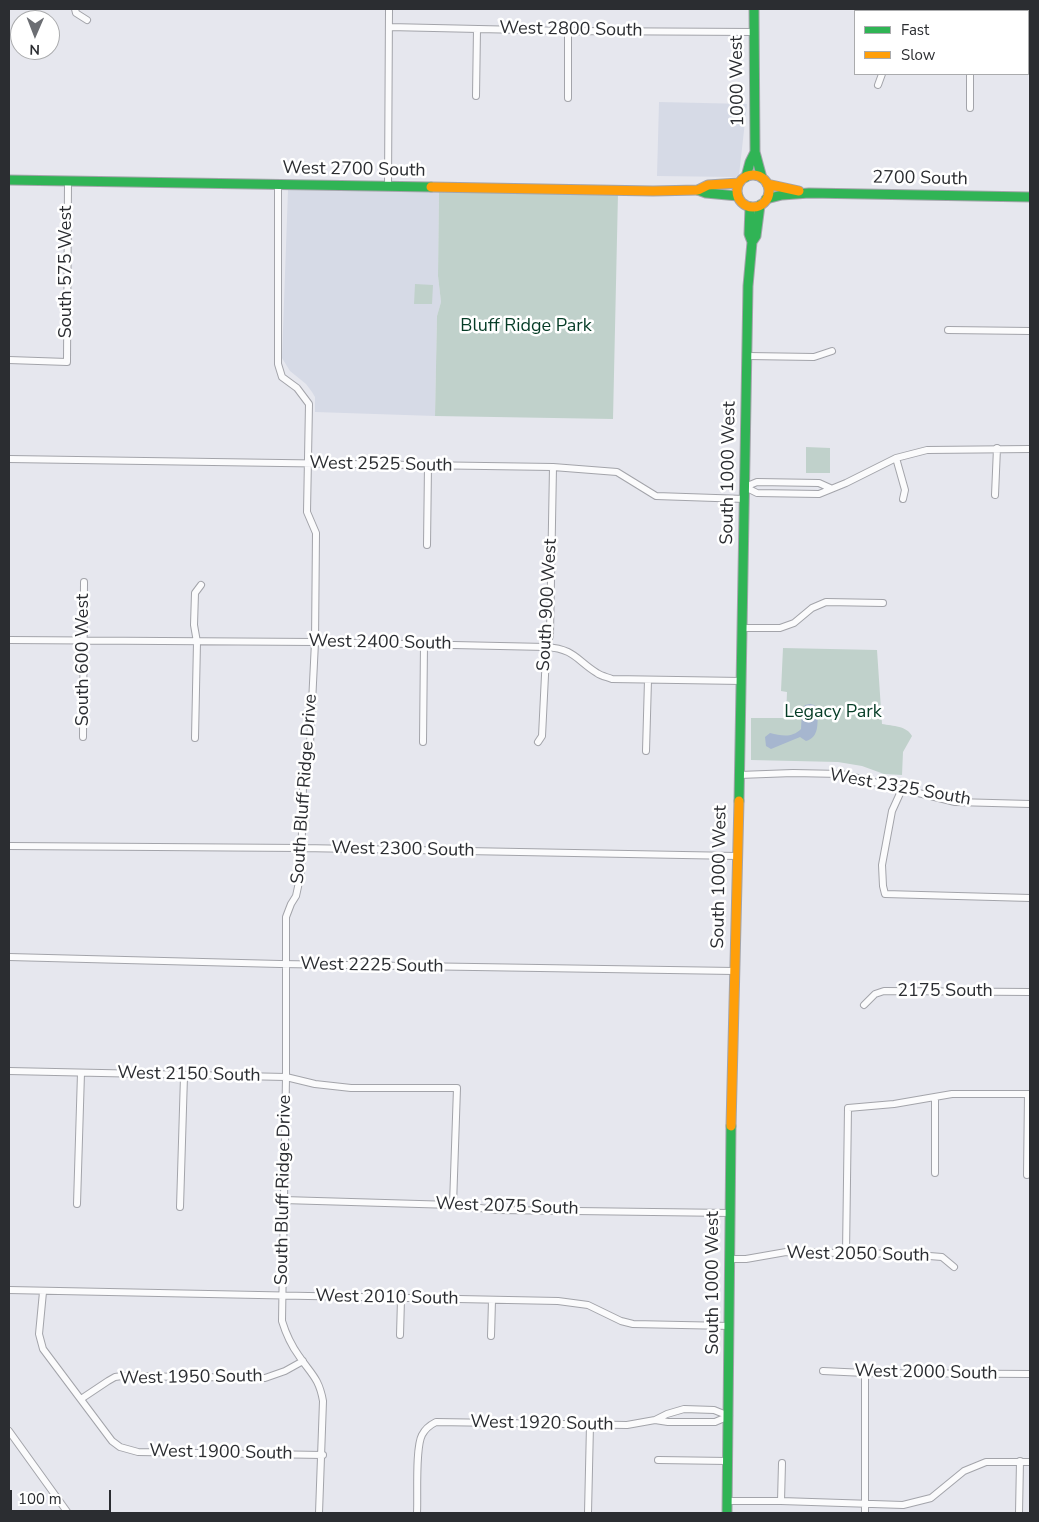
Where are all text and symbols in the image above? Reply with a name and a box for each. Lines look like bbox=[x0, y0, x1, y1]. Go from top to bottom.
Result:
north arrow bbox=[10, 10, 60, 60]
legend bbox=[854, 10, 1029, 75]
street label: West 2800 South bbox=[499, 18, 643, 42]
text: Fast bbox=[901, 20, 929, 40]
street label: 1000 West bbox=[726, 35, 750, 127]
text: N bbox=[29, 40, 40, 59]
text: Slow bbox=[901, 45, 935, 65]
street label: West 2700 South bbox=[282, 158, 426, 182]
street label: 2700 South bbox=[872, 167, 968, 191]
street label: South 575 West bbox=[56, 206, 78, 338]
park label: Bluff Ridge Park bbox=[460, 316, 592, 338]
street label: South 1000 West bbox=[717, 401, 741, 545]
street label: West 2525 South bbox=[309, 453, 453, 477]
street label: South 900 West bbox=[534, 538, 562, 672]
street label: South 600 West bbox=[73, 594, 95, 726]
street label: West 2400 South bbox=[308, 631, 452, 655]
street label: South Bluff Ridge Drive bbox=[288, 693, 322, 885]
park label: Legacy Park bbox=[784, 702, 882, 724]
street label: West 2325 South bbox=[828, 765, 972, 811]
street label: South 1000 West bbox=[708, 805, 732, 949]
street label: West 2300 South bbox=[331, 838, 475, 862]
street label: West 2225 South bbox=[300, 954, 444, 978]
street label: 2175 South bbox=[897, 981, 993, 1003]
street label: West 2150 South bbox=[117, 1063, 261, 1087]
street label: South Bluff Ridge Drive bbox=[272, 1095, 296, 1285]
street label: West 2075 South bbox=[435, 1194, 579, 1220]
street label: South 1000 West bbox=[703, 1211, 725, 1355]
street label: West 2050 South bbox=[786, 1243, 930, 1267]
street label: West 2010 South bbox=[315, 1286, 459, 1310]
street label: West 2000 South bbox=[854, 1361, 998, 1385]
street label: West 1950 South bbox=[119, 1366, 263, 1390]
street label: West 1920 South bbox=[470, 1412, 614, 1436]
street label: West 1900 South bbox=[149, 1441, 293, 1465]
scale bar bbox=[12, 1480, 114, 1512]
text: 100 m bbox=[18, 1489, 62, 1509]

